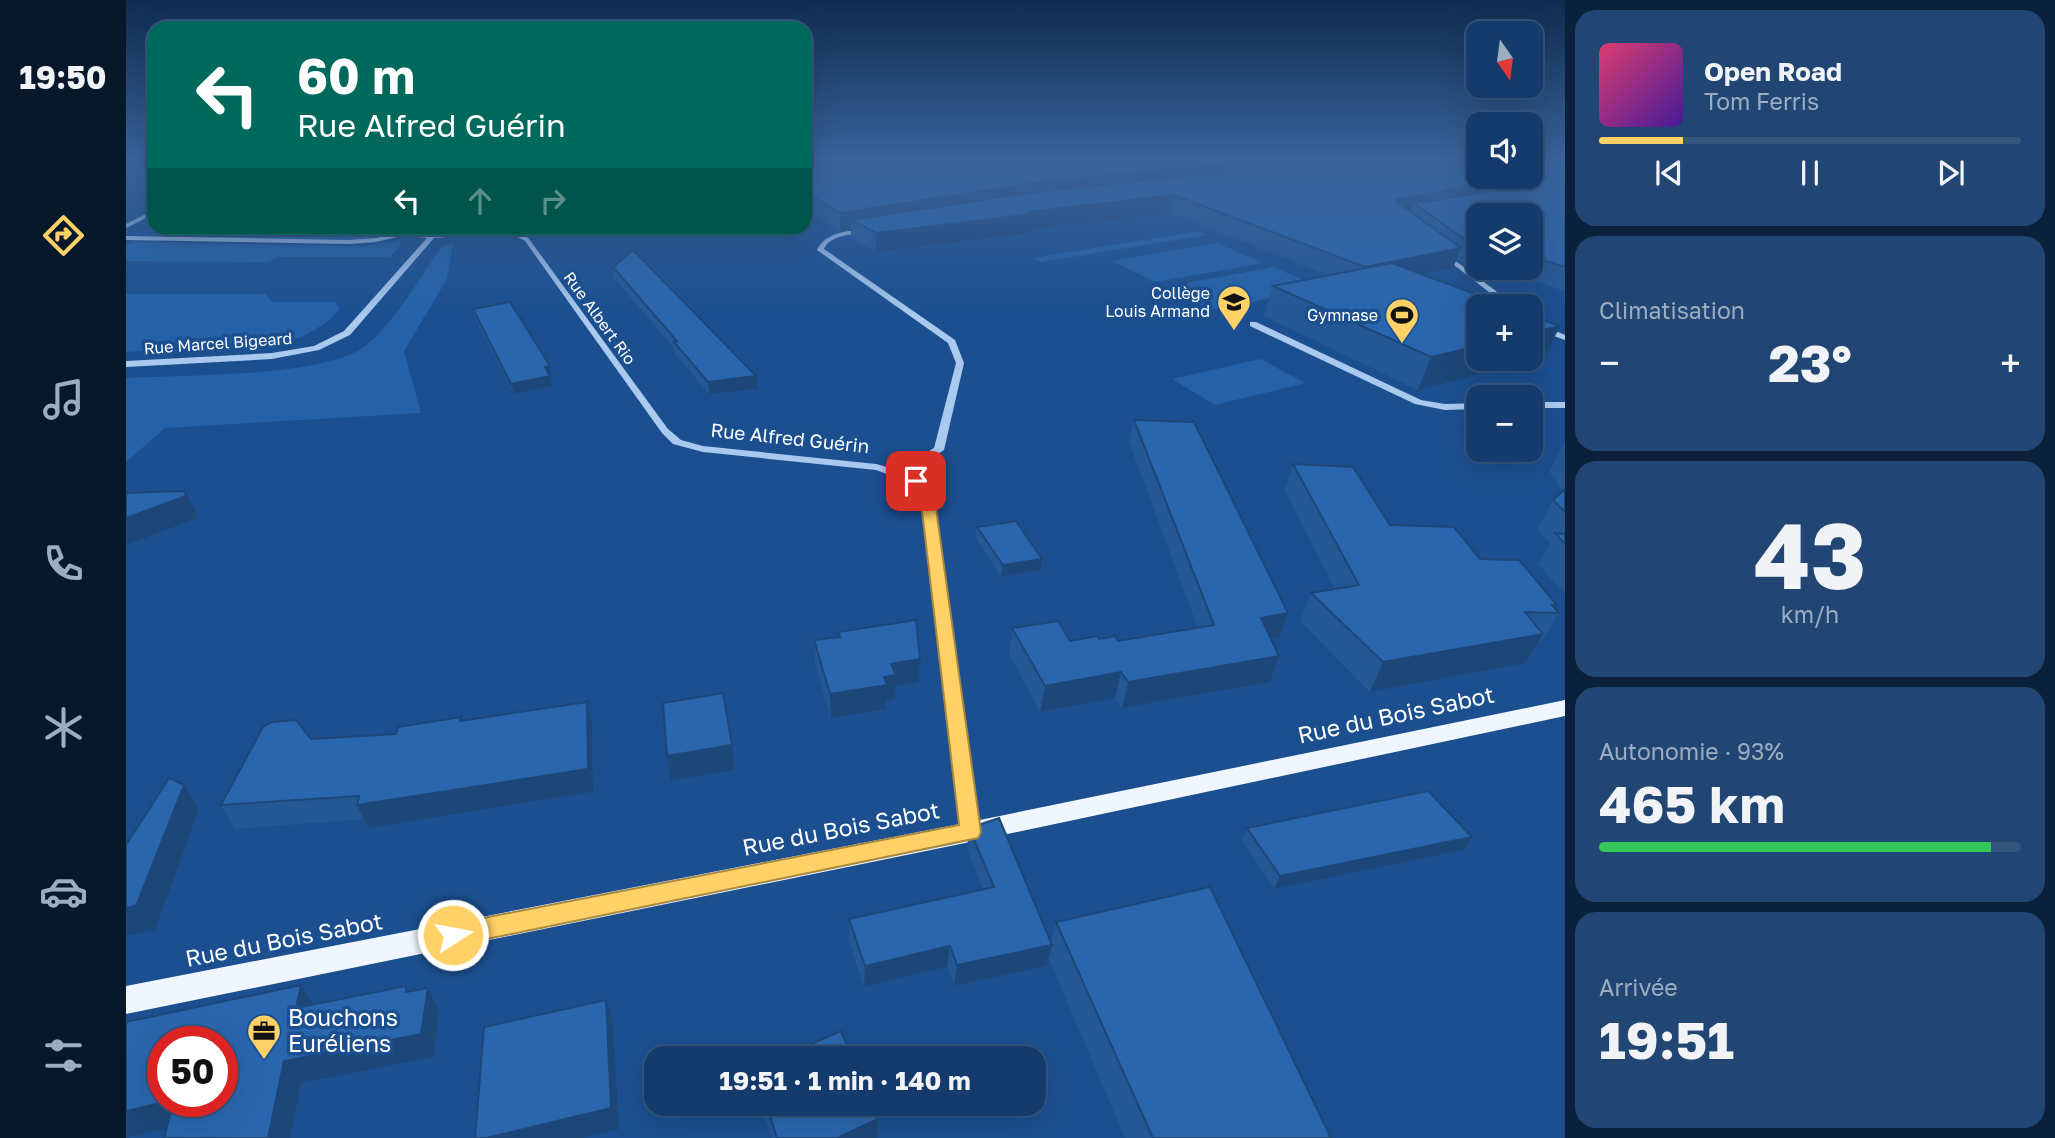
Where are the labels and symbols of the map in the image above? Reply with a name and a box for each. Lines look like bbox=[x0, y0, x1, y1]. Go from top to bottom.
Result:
north arrow bbox=[1466, 21, 1544, 98]
street label: Rue Albert Rio bbox=[560, 268, 640, 368]
place label: Collège Louis Armand bbox=[1105, 283, 1210, 321]
school or university icon: Collège Louis Armand bbox=[1215, 283, 1253, 332]
sports icon: Gymnase bbox=[1383, 296, 1421, 345]
place label: Gymnase bbox=[1307, 305, 1378, 325]
street label: Rue Marcel Bigeard bbox=[143, 328, 293, 358]
street label: Rue Alfred Guérin bbox=[710, 418, 871, 457]
pin bbox=[886, 451, 946, 511]
street label: Rue du Bois Sabot bbox=[1295, 680, 1497, 749]
street label: Rue du Bois Sabot bbox=[740, 795, 942, 861]
position arrow bbox=[416, 898, 490, 972]
street label: Rue du Bois Sabot bbox=[183, 906, 385, 972]
place label: Bouchons Euréliens bbox=[288, 1003, 398, 1057]
office icon: Bouchons Euréliens bbox=[245, 1012, 283, 1061]
speed limit sign: 50 bbox=[147, 1026, 238, 1117]

